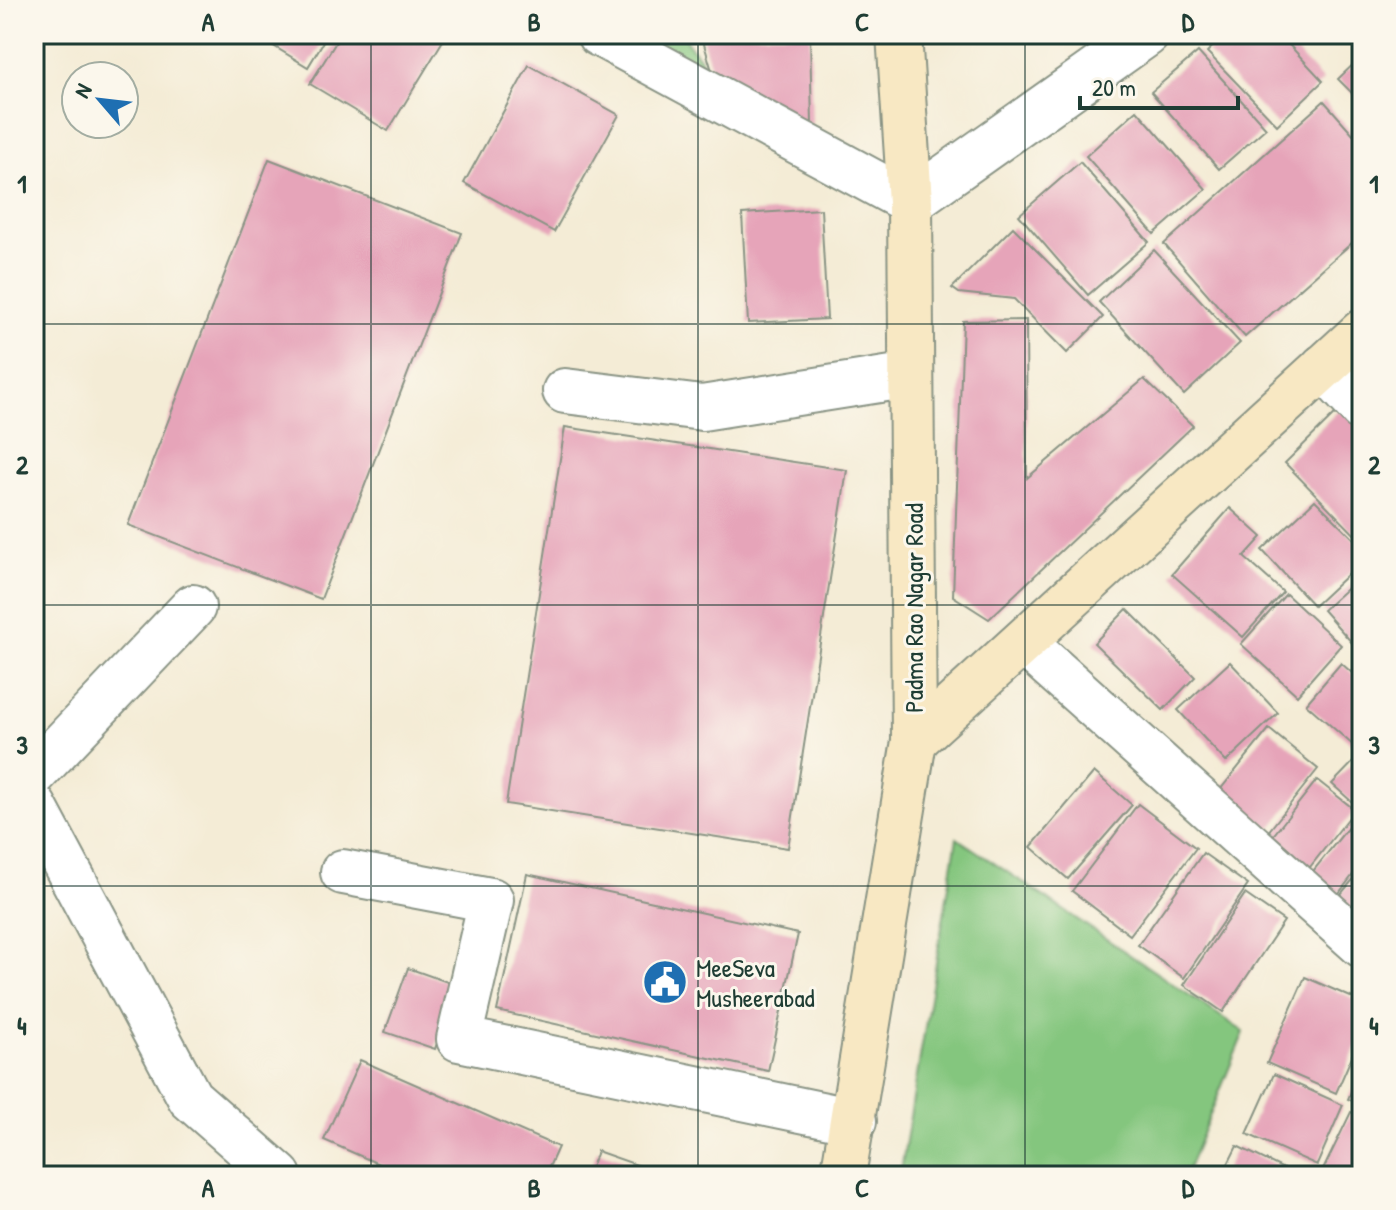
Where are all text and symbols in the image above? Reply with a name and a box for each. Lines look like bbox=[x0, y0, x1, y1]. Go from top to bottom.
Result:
text: A bbox=[202, 4, 215, 39]
text: B bbox=[527, 4, 541, 39]
text: C bbox=[855, 4, 869, 39]
text: D bbox=[1182, 4, 1195, 39]
north arrow bbox=[60, 60, 140, 140]
scale bar bbox=[1080, 60, 1238, 110]
text: 20 m bbox=[1092, 71, 1136, 103]
text: N bbox=[66, 78, 98, 103]
text: 1 bbox=[17, 166, 27, 201]
text: 1 bbox=[1369, 166, 1379, 201]
text: 2 bbox=[16, 447, 29, 482]
text: 2 bbox=[1368, 447, 1381, 482]
street label: Padma Rao Nagar Road bbox=[896, 503, 931, 713]
text: 3 bbox=[16, 727, 28, 762]
text: 3 bbox=[1368, 727, 1380, 762]
place label: MeeSeva Musheerabad bbox=[696, 950, 815, 1015]
public building icon: MeeSeva Musheerabad bbox=[641, 958, 689, 1006]
text: 4 bbox=[17, 1008, 27, 1043]
text: 4 bbox=[1369, 1008, 1379, 1043]
text: A bbox=[202, 1170, 215, 1205]
text: B bbox=[527, 1170, 541, 1205]
text: C bbox=[855, 1170, 869, 1205]
text: D bbox=[1182, 1170, 1195, 1205]

